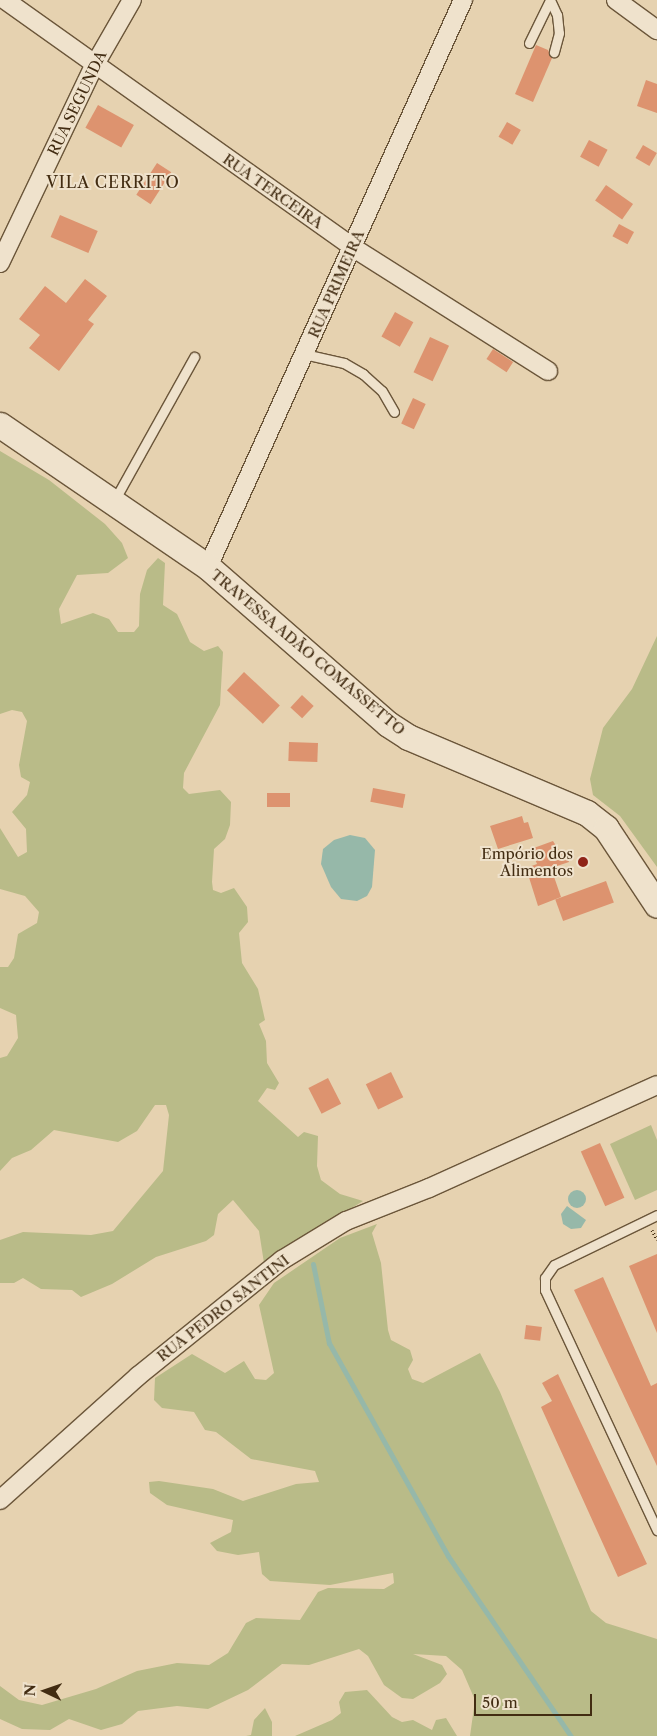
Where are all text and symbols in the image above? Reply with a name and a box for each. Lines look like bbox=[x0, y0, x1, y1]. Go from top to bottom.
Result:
street label: RUA SEGUNDA bbox=[44, 47, 110, 159]
street label: RUA TERCEIRA bbox=[219, 150, 327, 232]
district label: VILA CERRITO bbox=[44, 172, 182, 192]
street label: RUA PRIMEIRA bbox=[304, 227, 368, 341]
street label: TRAVESSA ADÃO COMASSETTO bbox=[207, 565, 409, 739]
place label: Empório dos Alimentos bbox=[481, 844, 573, 879]
marker: Empório dos Alimentos bbox=[577, 856, 589, 868]
street label: RUA PEDRO SANTINI bbox=[153, 1251, 293, 1365]
north arrow bbox=[20, 1666, 70, 1716]
text: N bbox=[21, 1684, 39, 1697]
scale bar bbox=[477, 1684, 594, 1716]
text: 50 m bbox=[482, 1693, 518, 1712]

